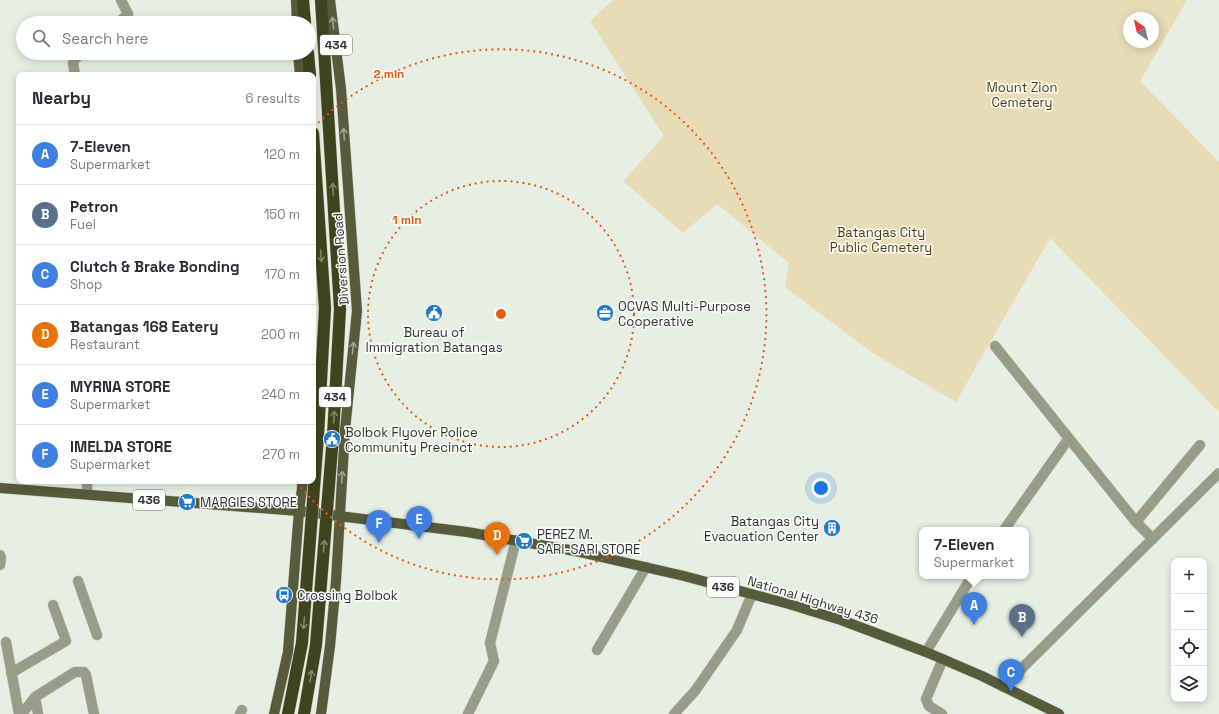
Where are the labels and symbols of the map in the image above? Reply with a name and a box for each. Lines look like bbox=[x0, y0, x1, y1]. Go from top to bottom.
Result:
north arrow bbox=[1123, 12, 1159, 48]
one-way arrow bbox=[330, 17, 337, 30]
road number: 434 bbox=[320, 35, 352, 55]
text: 2 min bbox=[373, 66, 405, 82]
park label: Mount Zion Cemetery bbox=[986, 79, 1058, 111]
one-way arrow bbox=[341, 128, 348, 141]
one-way arrow bbox=[329, 183, 337, 196]
street label: Diversion Road bbox=[329, 212, 353, 306]
text: 1 min bbox=[392, 212, 422, 228]
park label: Batangas City Public Cemetery bbox=[830, 224, 932, 256]
one-way arrow bbox=[318, 249, 325, 262]
place label: OCVAS Multi-Purpose Cooperative bbox=[618, 298, 751, 330]
public building icon: Bureau of Immigration Batangas bbox=[424, 303, 444, 323]
office icon: OCVAS Multi-Purpose Cooperative bbox=[595, 303, 615, 323]
centre of rings bbox=[494, 307, 508, 321]
place label: Bureau of Immigration Batangas bbox=[366, 324, 503, 356]
one-way arrow bbox=[350, 342, 357, 355]
road number: 434 bbox=[319, 387, 351, 407]
one-way arrow bbox=[331, 411, 338, 424]
place label: Bolbok Flyover Police Community Precinct bbox=[345, 424, 478, 456]
public building icon: Bolbok Flyover Police Community Precinct bbox=[322, 429, 342, 449]
one-way arrow bbox=[339, 471, 346, 484]
your location bbox=[811, 478, 831, 498]
road number: 436 bbox=[133, 490, 165, 510]
supermarket icon: MARGIES STORE bbox=[177, 492, 197, 512]
place label: MARGIES STORE bbox=[200, 494, 297, 511]
pin: E bbox=[406, 506, 432, 539]
pin: F bbox=[366, 510, 392, 543]
place label: Batangas City Evacuation Center bbox=[704, 513, 819, 545]
building icon: Batangas City Evacuation Center bbox=[822, 518, 842, 538]
pin: D bbox=[484, 522, 510, 555]
place label: PEREZ M. SARI-SARI STORE bbox=[537, 526, 640, 558]
supermarket icon: PEREZ M. SARI-SARI STORE bbox=[514, 531, 534, 551]
one-way arrow bbox=[321, 540, 328, 553]
street label: National Highway 436 bbox=[746, 572, 880, 628]
road number: 436 bbox=[707, 577, 739, 597]
bus stop icon: Crossing Bolbok bbox=[274, 585, 294, 605]
place label: Crossing Bolbok bbox=[297, 587, 398, 604]
pin: A bbox=[961, 592, 987, 625]
pin: B bbox=[1009, 604, 1035, 637]
one-way arrow bbox=[300, 616, 307, 629]
pin: C bbox=[998, 659, 1024, 692]
one-way arrow bbox=[307, 669, 315, 682]

